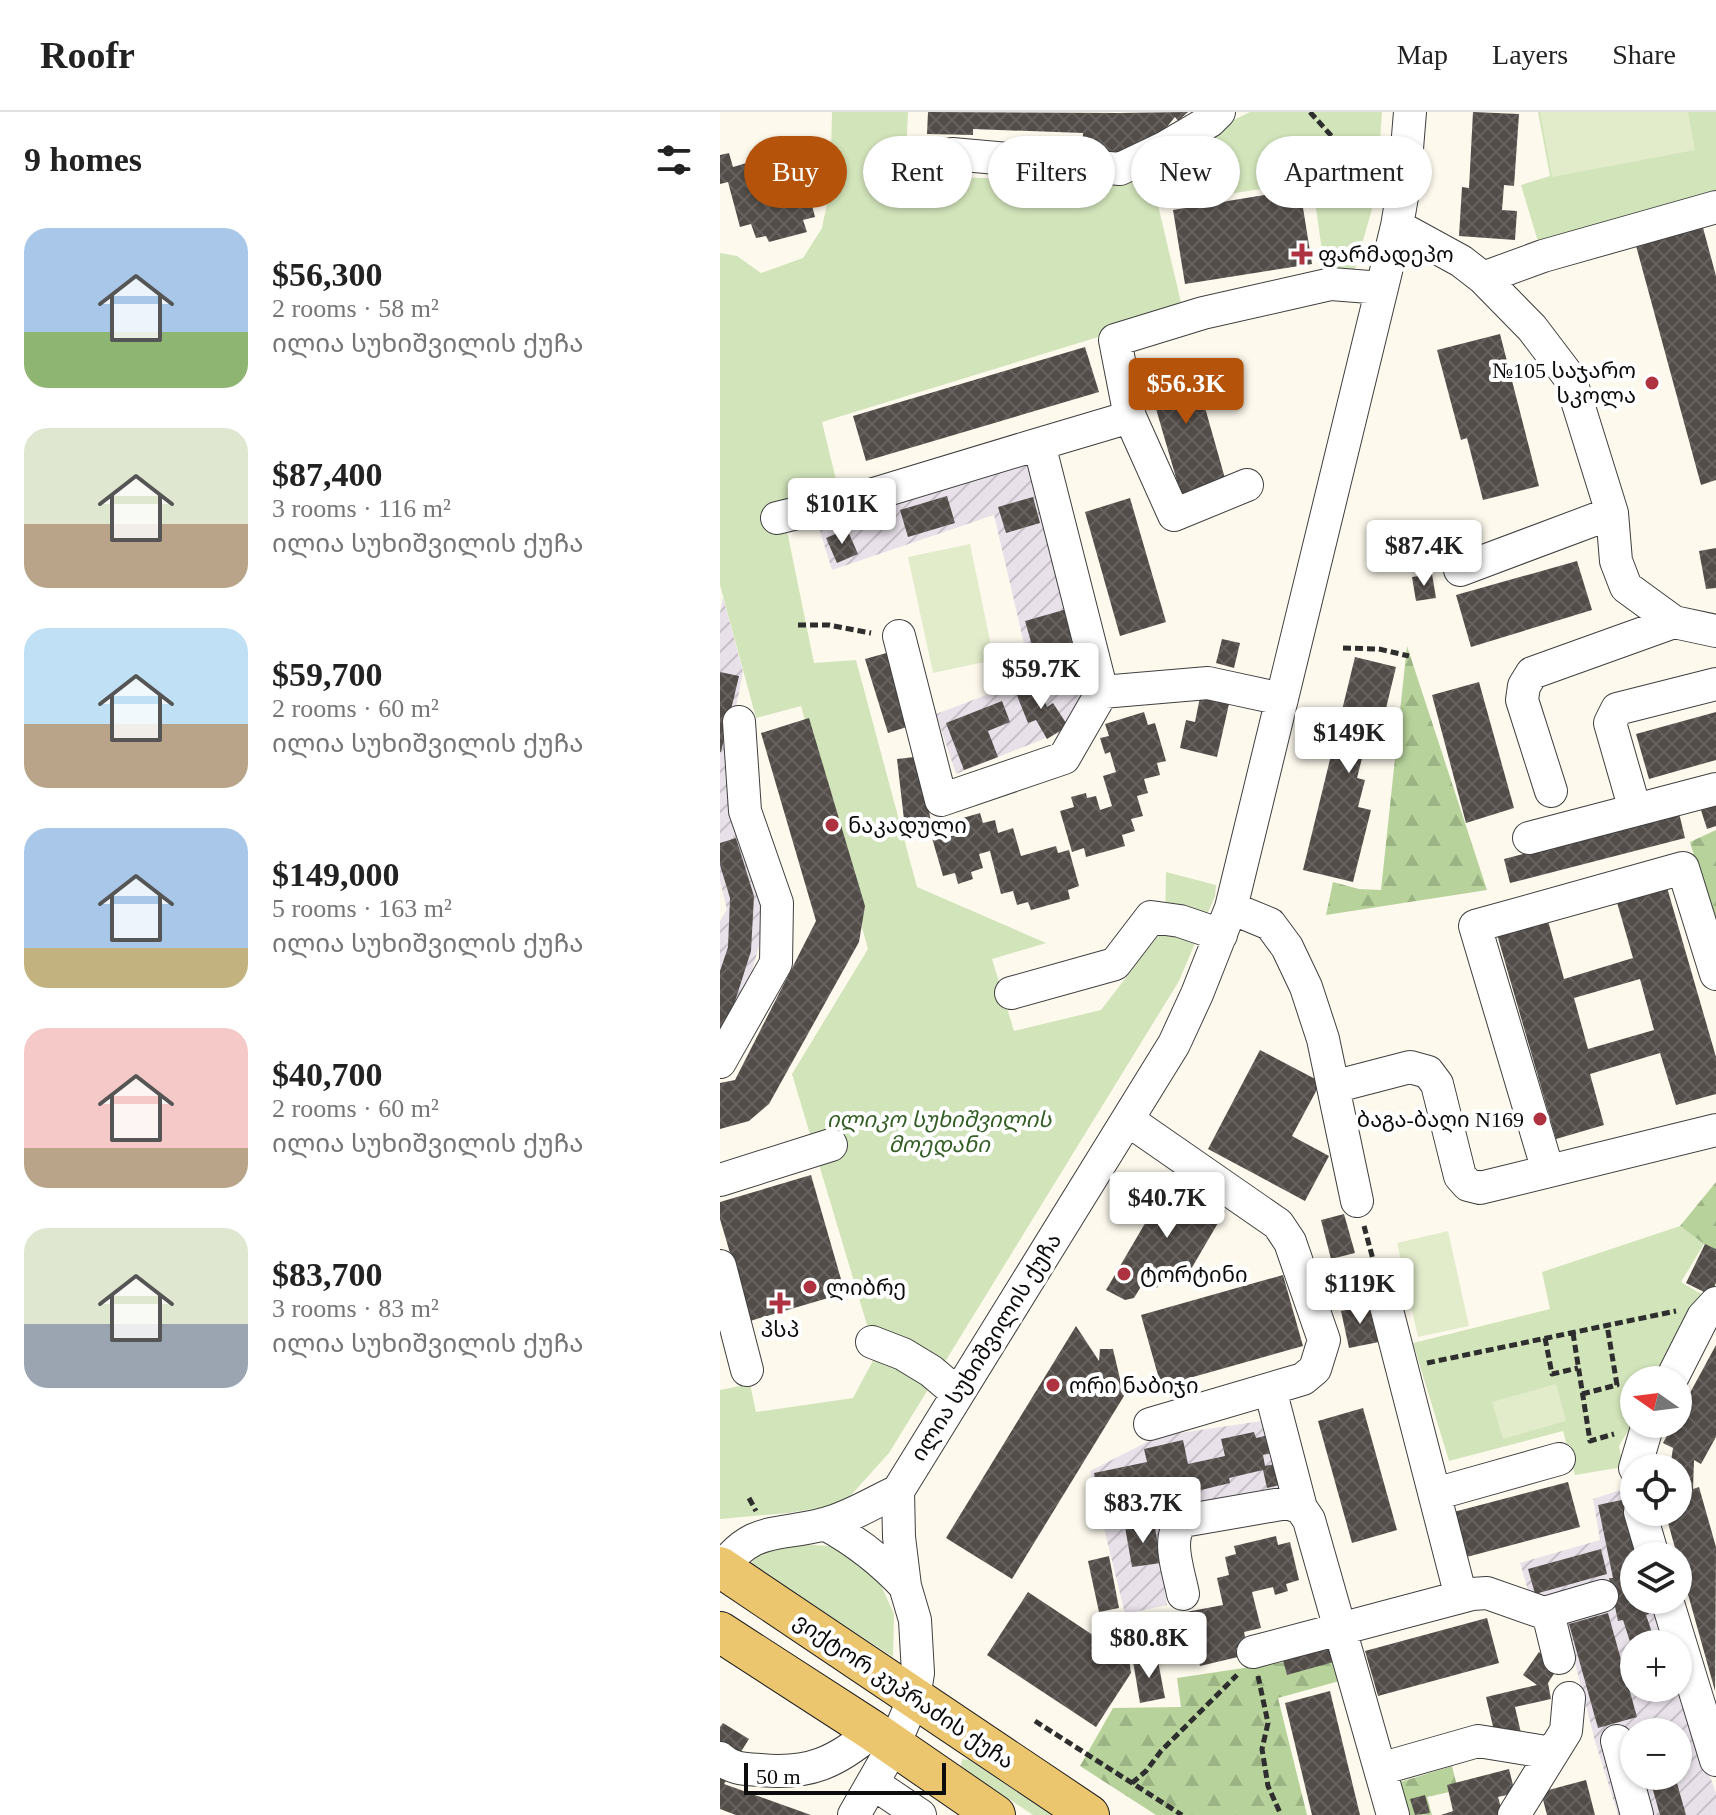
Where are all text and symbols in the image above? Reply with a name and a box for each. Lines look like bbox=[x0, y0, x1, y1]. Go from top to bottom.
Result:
text: Roofr bbox=[40, 34, 135, 76]
text: Map bbox=[1397, 39, 1448, 70]
text: Layers bbox=[1492, 39, 1568, 70]
text: Share bbox=[1612, 39, 1676, 70]
chip: Buy bbox=[744, 136, 847, 208]
chip: Rent bbox=[863, 136, 972, 208]
chip: Filters bbox=[988, 136, 1115, 208]
chip: New bbox=[1131, 136, 1240, 208]
chip: Apartment bbox=[1256, 136, 1432, 208]
icon: filters bbox=[652, 138, 696, 182]
text: 9 homes bbox=[24, 141, 142, 178]
place label: ფარმადეპო bbox=[1318, 242, 1454, 268]
marker: ფარმადეპო bbox=[1293, 245, 1311, 263]
text: $56,300 bbox=[272, 256, 383, 293]
icon: home bbox=[88, 260, 184, 356]
text: 2 rooms · 58 m² bbox=[272, 294, 439, 323]
text: ილია სუხიშვილის ქუჩა bbox=[272, 329, 583, 358]
pin: $56.3K bbox=[1121, 358, 1251, 426]
place label: №105 საჯარო სკოლა bbox=[1492, 358, 1636, 409]
text: $56.3K bbox=[1147, 369, 1225, 398]
marker: №105 საჯარო სკოლა bbox=[1643, 374, 1661, 392]
text: $87,400 bbox=[272, 456, 383, 493]
icon: home bbox=[88, 460, 184, 556]
pin: $101K bbox=[786, 478, 898, 546]
text: $101K bbox=[806, 489, 878, 518]
text: 3 rooms · 116 m² bbox=[272, 494, 451, 523]
pin: $87.4K bbox=[1359, 520, 1489, 588]
text: ილია სუხიშვილის ქუჩა bbox=[272, 529, 583, 558]
text: $87.4K bbox=[1385, 531, 1463, 560]
pin: $59.7K bbox=[976, 643, 1106, 711]
text: $59.7K bbox=[1002, 654, 1080, 683]
text: $59,700 bbox=[272, 656, 383, 693]
icon: home bbox=[88, 660, 184, 756]
text: 2 rooms · 60 m² bbox=[272, 694, 439, 723]
pin: $149K bbox=[1293, 707, 1405, 775]
text: $149K bbox=[1313, 718, 1385, 747]
text: ილია სუხიშვილის ქუჩა bbox=[272, 729, 583, 758]
place label: ნაკადული bbox=[848, 813, 967, 839]
marker: ნაკადული bbox=[823, 816, 841, 834]
text: $149,000 bbox=[272, 856, 400, 893]
icon: home bbox=[88, 860, 184, 956]
text: 5 rooms · 163 m² bbox=[272, 894, 452, 923]
text: ილია სუხიშვილის ქუჩა bbox=[272, 929, 583, 958]
text: $40,700 bbox=[272, 1056, 383, 1093]
icon: home bbox=[88, 1060, 184, 1156]
text: 2 rooms · 60 m² bbox=[272, 1094, 439, 1123]
park label: ილიკო სუხიშვილის მოედანი bbox=[827, 1107, 1052, 1158]
place label: ბაგა-ბაღი N169 bbox=[1357, 1107, 1524, 1133]
marker: ბაგა-ბაღი N169 bbox=[1531, 1110, 1549, 1128]
text: ილია სუხიშვილის ქუჩა bbox=[272, 1129, 583, 1158]
pin: $40.7K bbox=[1102, 1172, 1232, 1240]
text: $40.7K bbox=[1128, 1183, 1206, 1212]
street label: ილია სუხიშვილის ქუჩა bbox=[906, 1229, 1067, 1466]
text: $83,700 bbox=[272, 1256, 383, 1293]
pin: $119K bbox=[1304, 1258, 1416, 1326]
icon: home bbox=[88, 1260, 184, 1356]
place label: ტორტინი bbox=[1140, 1262, 1248, 1287]
marker: ტორტინი bbox=[1115, 1265, 1133, 1283]
text: $119K bbox=[1325, 1269, 1395, 1298]
place label: ლიბრე bbox=[826, 1275, 906, 1301]
marker: ლიბრე bbox=[801, 1278, 819, 1296]
text: 3 rooms · 83 m² bbox=[272, 1294, 439, 1323]
marker: პსპ bbox=[771, 1294, 789, 1312]
place label: პსპ bbox=[761, 1317, 799, 1342]
text: ილია სუხიშვილის ქუჩა bbox=[272, 1329, 583, 1358]
north arrow bbox=[1620, 1366, 1692, 1438]
map controls bbox=[1620, 1366, 1692, 1790]
place label: ორი ნაბიჯი bbox=[1069, 1373, 1199, 1398]
marker: ორი ნაბიჯი bbox=[1044, 1376, 1062, 1394]
button: locate bbox=[1620, 1454, 1692, 1526]
pin: $83.7K bbox=[1078, 1477, 1208, 1545]
text: $83.7K bbox=[1104, 1488, 1182, 1517]
button: layers bbox=[1620, 1542, 1692, 1614]
street label: ვიქტორ კუპრაძის ქუჩა bbox=[789, 1608, 1019, 1774]
pin: $80.8K bbox=[1084, 1612, 1214, 1680]
text: $80.8K bbox=[1110, 1623, 1188, 1652]
button: + bbox=[1620, 1630, 1692, 1702]
button: − bbox=[1620, 1718, 1692, 1790]
scale bar bbox=[744, 1759, 946, 1795]
text: 50 m bbox=[756, 1764, 801, 1789]

